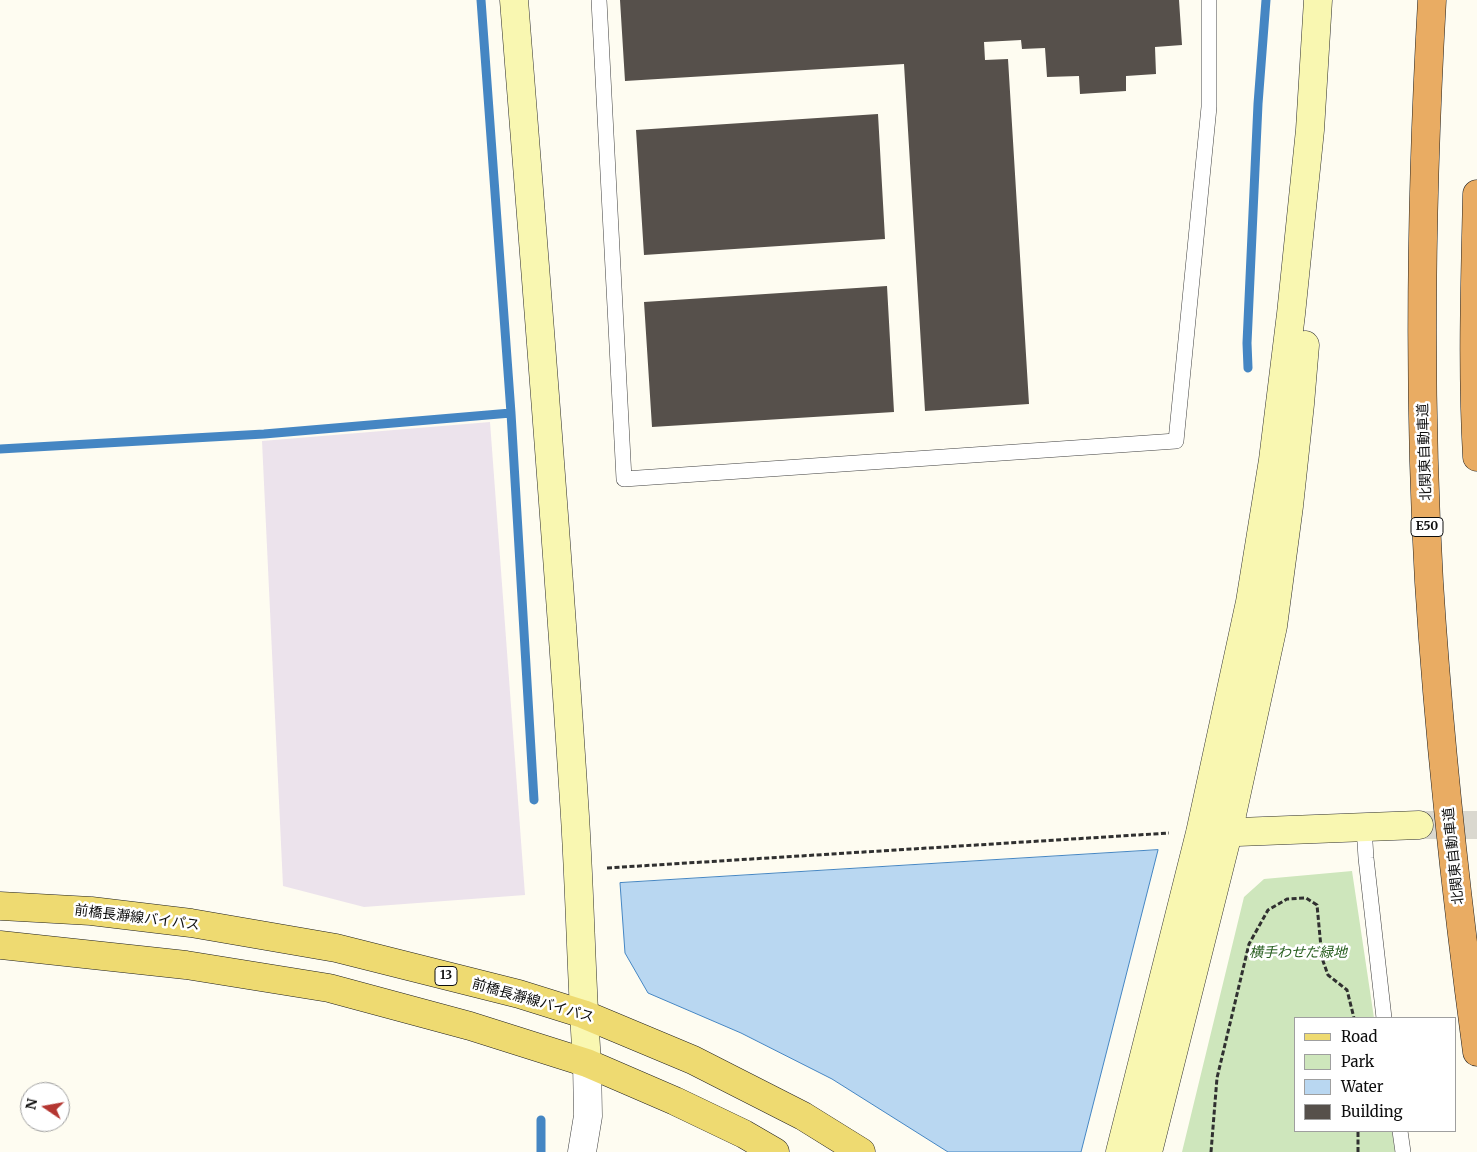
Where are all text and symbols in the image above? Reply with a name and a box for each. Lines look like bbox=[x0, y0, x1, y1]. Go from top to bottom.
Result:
street label: 北関東自動車道 bbox=[1415, 403, 1435, 501]
road number: E50 bbox=[1411, 518, 1443, 536]
street label: 北関東自動車道 bbox=[1441, 806, 1467, 906]
street label: 前橋長瀞線バイパス bbox=[73, 902, 201, 934]
park label: 横手わせだ緑地 bbox=[1249, 945, 1347, 961]
road number: 13 bbox=[435, 966, 457, 986]
street label: 前橋長瀞線バイパス bbox=[470, 976, 596, 1026]
legend bbox=[1294, 1017, 1457, 1132]
text: Road bbox=[1341, 1027, 1377, 1046]
text: Park bbox=[1341, 1052, 1374, 1071]
text: Water bbox=[1341, 1077, 1383, 1096]
north arrow bbox=[20, 1082, 70, 1132]
text: N bbox=[21, 1097, 41, 1111]
text: Building bbox=[1341, 1102, 1403, 1121]

